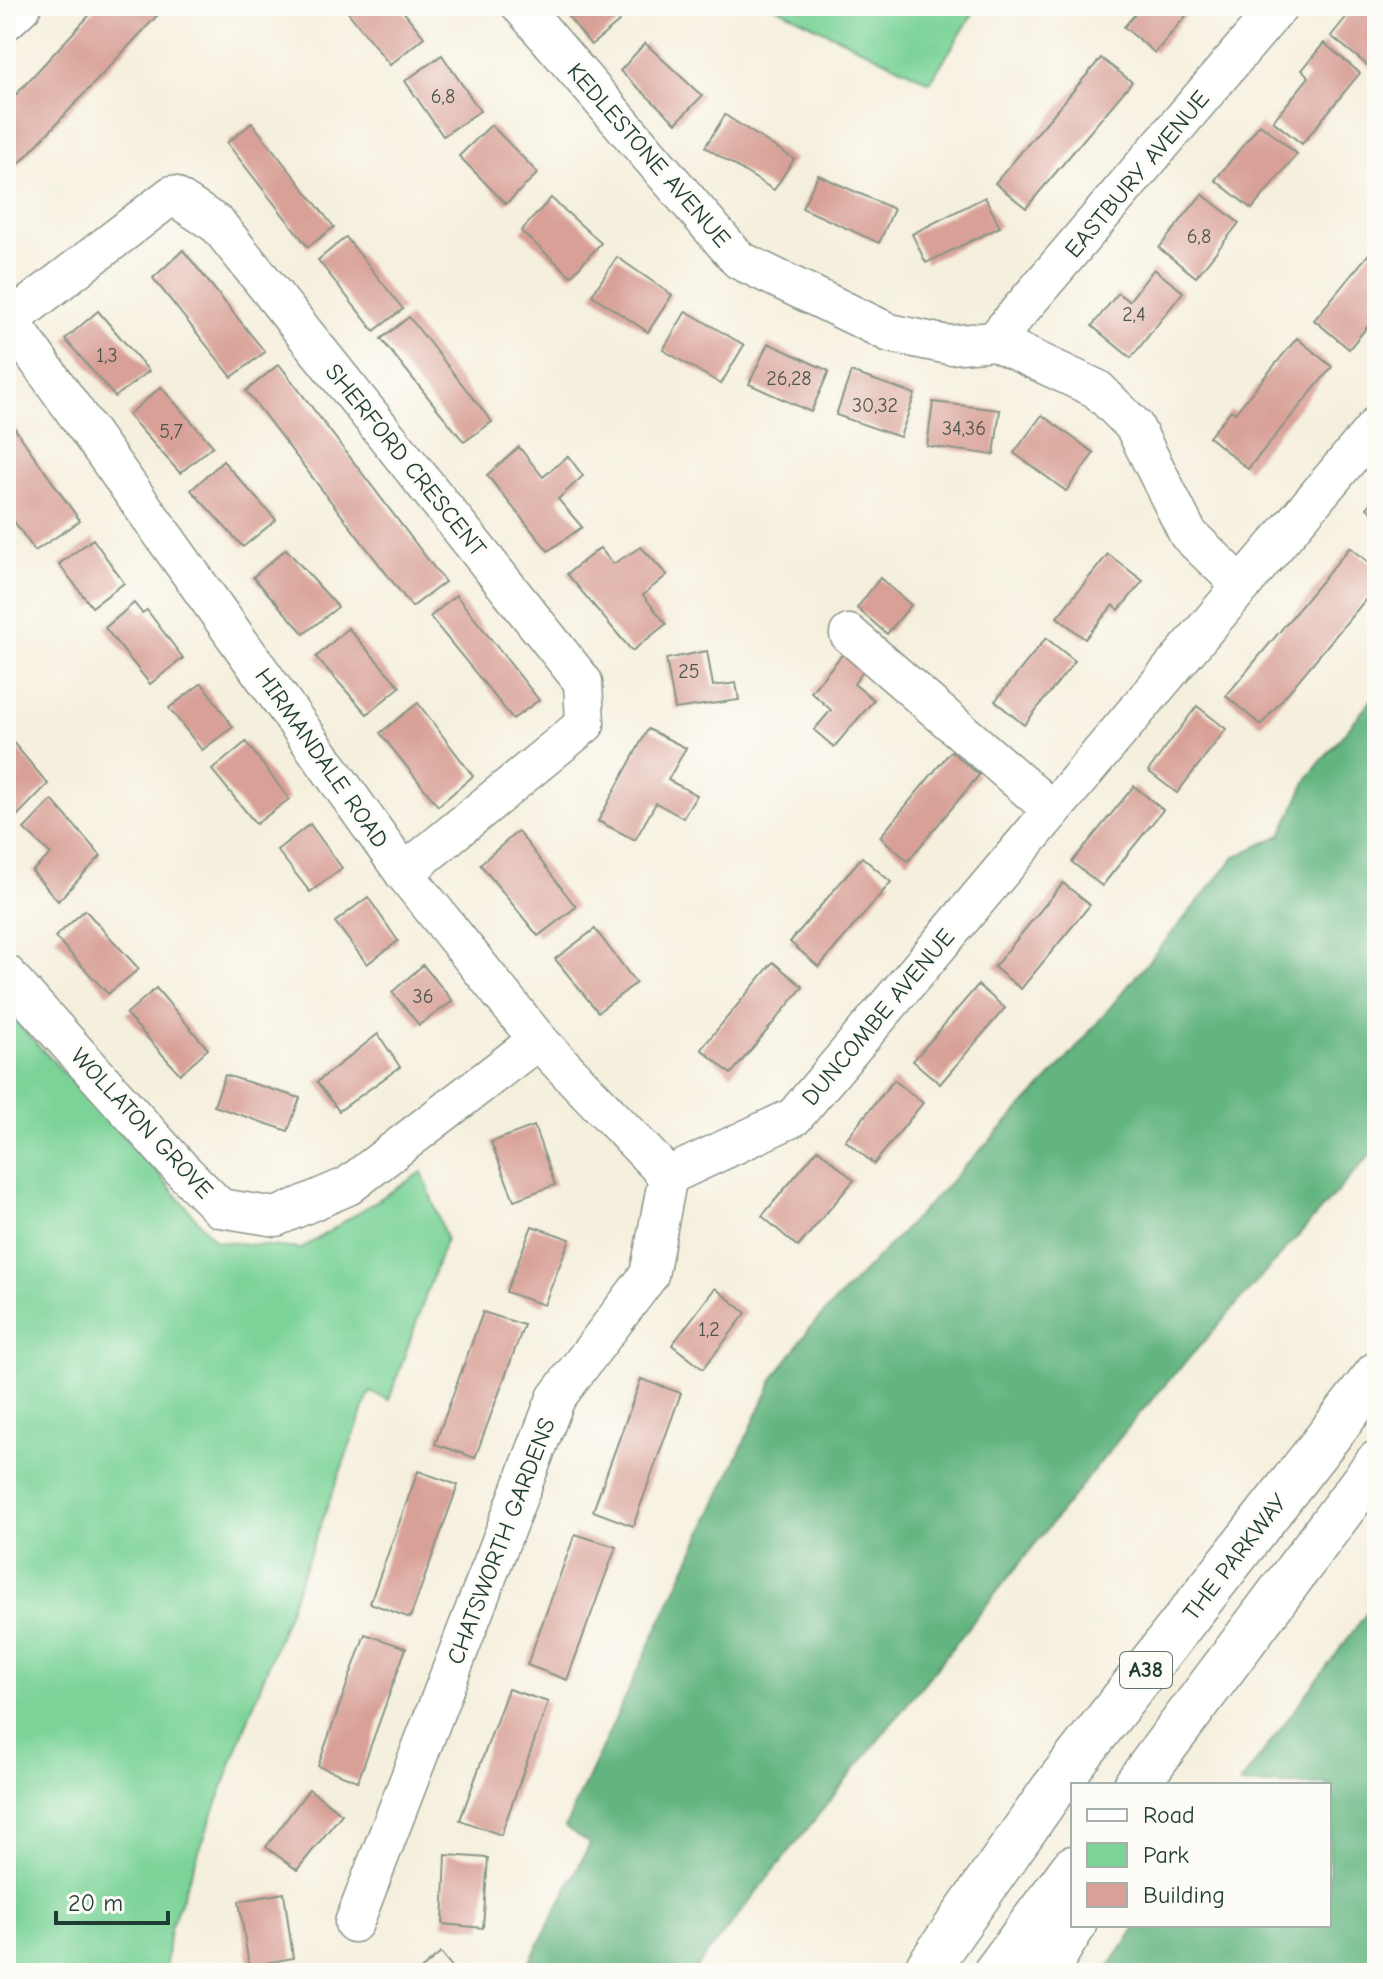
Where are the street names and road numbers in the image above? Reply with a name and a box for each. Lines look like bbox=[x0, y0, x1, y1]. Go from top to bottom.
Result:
street label: KEDLESTONE AVENUE bbox=[561, 57, 737, 253]
street label: EASTBURY AVENUE bbox=[1059, 85, 1215, 263]
street label: SHERFORD CRESCENT bbox=[320, 358, 493, 562]
street label: HIRMANDALE ROAD bbox=[249, 663, 395, 853]
street label: DUNCOMBE AVENUE bbox=[796, 923, 960, 1111]
street label: WOLLATON GROVE bbox=[65, 1042, 219, 1204]
street label: CHATSWORTH GARDENS bbox=[441, 1414, 561, 1668]
street label: THE PARKWAY bbox=[1177, 1488, 1294, 1626]
road number: A38 bbox=[1120, 1652, 1172, 1688]

